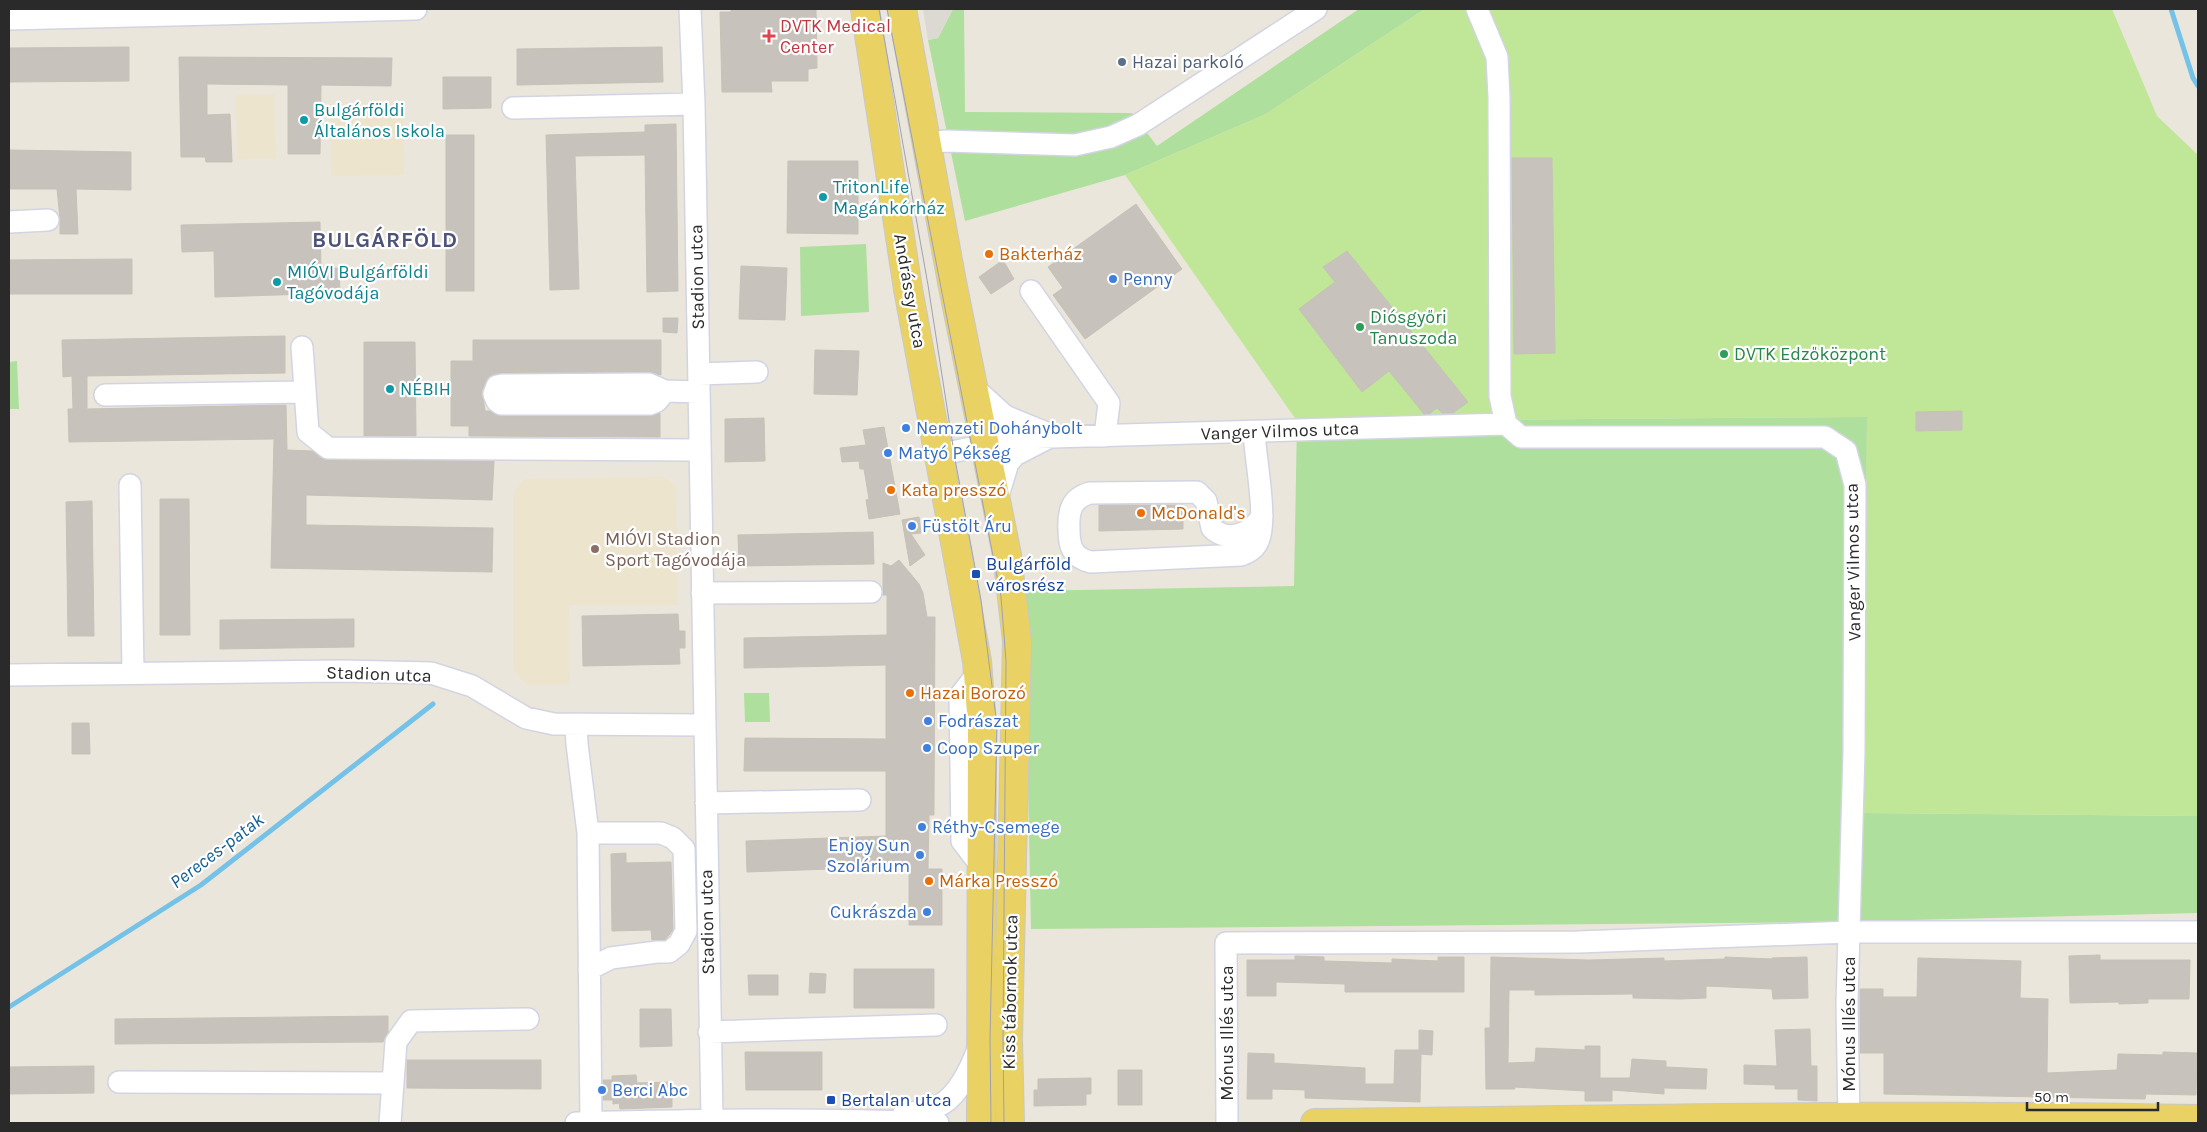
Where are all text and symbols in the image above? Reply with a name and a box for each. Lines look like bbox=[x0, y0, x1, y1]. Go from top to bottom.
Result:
place label: DVTK Medical Center bbox=[780, 15, 891, 58]
marker: DVTK Medical Center bbox=[762, 29, 776, 43]
place label: Hazai parkoló bbox=[1132, 51, 1244, 73]
marker: Hazai parkoló bbox=[1116, 56, 1128, 68]
place label: Bulgárföldi Általános Iskola bbox=[314, 99, 445, 142]
marker: Bulgárföldi Általános Iskola bbox=[298, 114, 310, 126]
place label: TritonLife Magánkórház bbox=[833, 176, 945, 219]
marker: TritonLife Magánkórház bbox=[817, 191, 829, 203]
street label: Stadion utca bbox=[685, 224, 709, 330]
district label: BULGÁRFÖLD bbox=[312, 226, 458, 253]
street label: Andrássy utca bbox=[889, 232, 931, 350]
place label: Bakterház bbox=[999, 243, 1082, 265]
marker: Bakterház bbox=[983, 248, 995, 260]
place label: MIÓVI Bulgárföldi Tagóvodája bbox=[287, 260, 429, 304]
place label: Penny bbox=[1123, 268, 1173, 290]
marker: Penny bbox=[1107, 273, 1119, 285]
marker: MIÓVI Bulgárföldi Tagóvodája bbox=[271, 276, 283, 288]
place label: Diósgyőri Tanuszoda bbox=[1370, 306, 1458, 349]
marker: Diósgyőri Tanuszoda bbox=[1354, 321, 1366, 333]
place label: DVTK Edzőközpont bbox=[1734, 343, 1886, 365]
marker: DVTK Edzőközpont bbox=[1718, 348, 1730, 360]
place label: NÉBIH bbox=[400, 377, 451, 400]
marker: NÉBIH bbox=[384, 383, 396, 395]
place label: Nemzeti Dohánybolt bbox=[916, 417, 1083, 439]
street label: Vanger Vilmos utca bbox=[1201, 417, 1359, 445]
marker: Nemzeti Dohánybolt bbox=[900, 422, 912, 434]
place label: Matyó Pékség bbox=[898, 442, 1011, 464]
marker: Matyó Pékség bbox=[882, 447, 894, 459]
place label: Kata presszó bbox=[901, 479, 1006, 501]
street label: Vanger Vilmos utca bbox=[1841, 483, 1865, 641]
marker: Kata presszó bbox=[885, 484, 897, 496]
place label: McDonald's bbox=[1151, 502, 1246, 524]
marker: McDonald's bbox=[1135, 507, 1147, 519]
place label: Füstölt Áru bbox=[922, 514, 1012, 537]
marker: Füstölt Áru bbox=[906, 520, 918, 532]
place label: MIÓVI Stadion Sport Tagóvodája bbox=[605, 527, 746, 571]
marker: MIÓVI Stadion Sport Tagóvodája bbox=[589, 543, 601, 555]
place label: Bulgárföld városrész bbox=[986, 553, 1071, 596]
marker: Bulgárföld városrész bbox=[970, 568, 982, 580]
street label: Stadion utca bbox=[326, 661, 432, 687]
place label: Hazai Borozó bbox=[920, 682, 1026, 704]
marker: Hazai Borozó bbox=[904, 687, 916, 699]
place label: Fodrászat bbox=[938, 710, 1019, 732]
marker: Fodrászat bbox=[922, 715, 934, 727]
place label: Coop Szuper bbox=[937, 737, 1040, 759]
marker: Coop Szuper bbox=[921, 742, 933, 754]
water label: Pereces-patak bbox=[166, 808, 268, 893]
place label: Réthy-Csemege bbox=[932, 816, 1060, 838]
marker: Réthy-Csemege bbox=[916, 821, 928, 833]
place label: Enjoy Sun Szolárium bbox=[826, 834, 910, 877]
marker: Enjoy Sun Szolárium bbox=[914, 849, 926, 861]
street label: Stadion utca bbox=[695, 869, 719, 975]
place label: Márka Presszó bbox=[939, 870, 1058, 892]
marker: Márka Presszó bbox=[923, 875, 935, 887]
place label: Cukrászda bbox=[830, 901, 917, 923]
marker: Cukrászda bbox=[921, 906, 933, 918]
street label: Kiss tábornok utca bbox=[998, 914, 1022, 1070]
street label: Mónus Illés utca bbox=[1838, 956, 1860, 1092]
street label: Mónus Illés utca bbox=[1216, 965, 1238, 1101]
place label: Berci Abc bbox=[612, 1079, 688, 1101]
scale bar bbox=[2027, 1080, 2158, 1112]
marker: Berci Abc bbox=[596, 1084, 608, 1096]
text: 50 m bbox=[2034, 1088, 2069, 1106]
place label: Bertalan utca bbox=[841, 1089, 952, 1111]
marker: Bertalan utca bbox=[825, 1094, 837, 1106]

